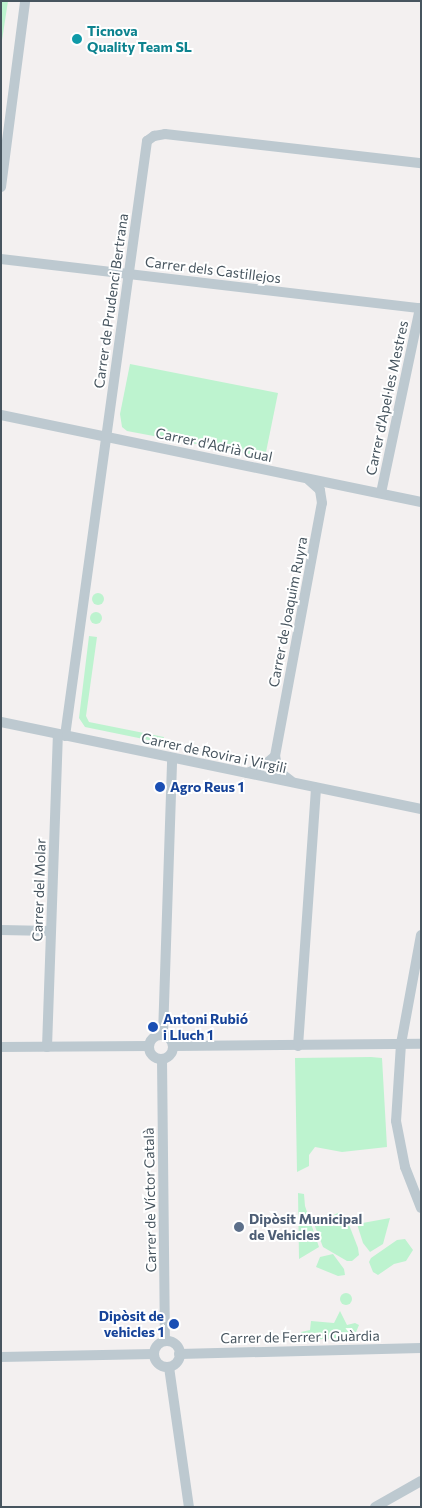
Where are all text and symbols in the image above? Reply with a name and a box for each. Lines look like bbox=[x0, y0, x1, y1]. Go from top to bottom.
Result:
place label: Ticnova Quality Team SL bbox=[87, 23, 192, 56]
marker: Ticnova Quality Team SL bbox=[71, 33, 83, 45]
street label: Carrer de Prudenci Bertrana bbox=[90, 212, 132, 390]
street label: Carrer dels Castillejos bbox=[144, 253, 282, 287]
street label: Carrer d'Apel·les Mestres bbox=[362, 319, 412, 477]
street label: Carrer d'Adrià Gual bbox=[154, 424, 274, 466]
street label: Carrer de Joaquim Ruyra bbox=[265, 535, 311, 689]
street label: Carrer de Rovira i Virgili bbox=[140, 729, 288, 777]
place label: Agro Reus 1 bbox=[170, 779, 244, 795]
marker: Agro Reus 1 bbox=[154, 781, 166, 793]
street label: Carrer del Molar bbox=[29, 838, 49, 942]
place label: Antoni Rubió i Lluch 1 bbox=[163, 1011, 248, 1044]
marker: Antoni Rubió i Lluch 1 bbox=[147, 1021, 159, 1033]
street label: Carrer de Víctor Català bbox=[140, 1128, 160, 1272]
place label: Dipòsit Municipal de Vehicles bbox=[249, 1211, 362, 1244]
marker: Dipòsit Municipal de Vehicles bbox=[233, 1221, 245, 1233]
place label: Dipòsit de vehicles 1 bbox=[99, 1308, 164, 1340]
marker: Dipòsit de vehicles 1 bbox=[168, 1318, 180, 1330]
street label: Carrer de Ferrer i Guàrdia bbox=[220, 1327, 380, 1347]

